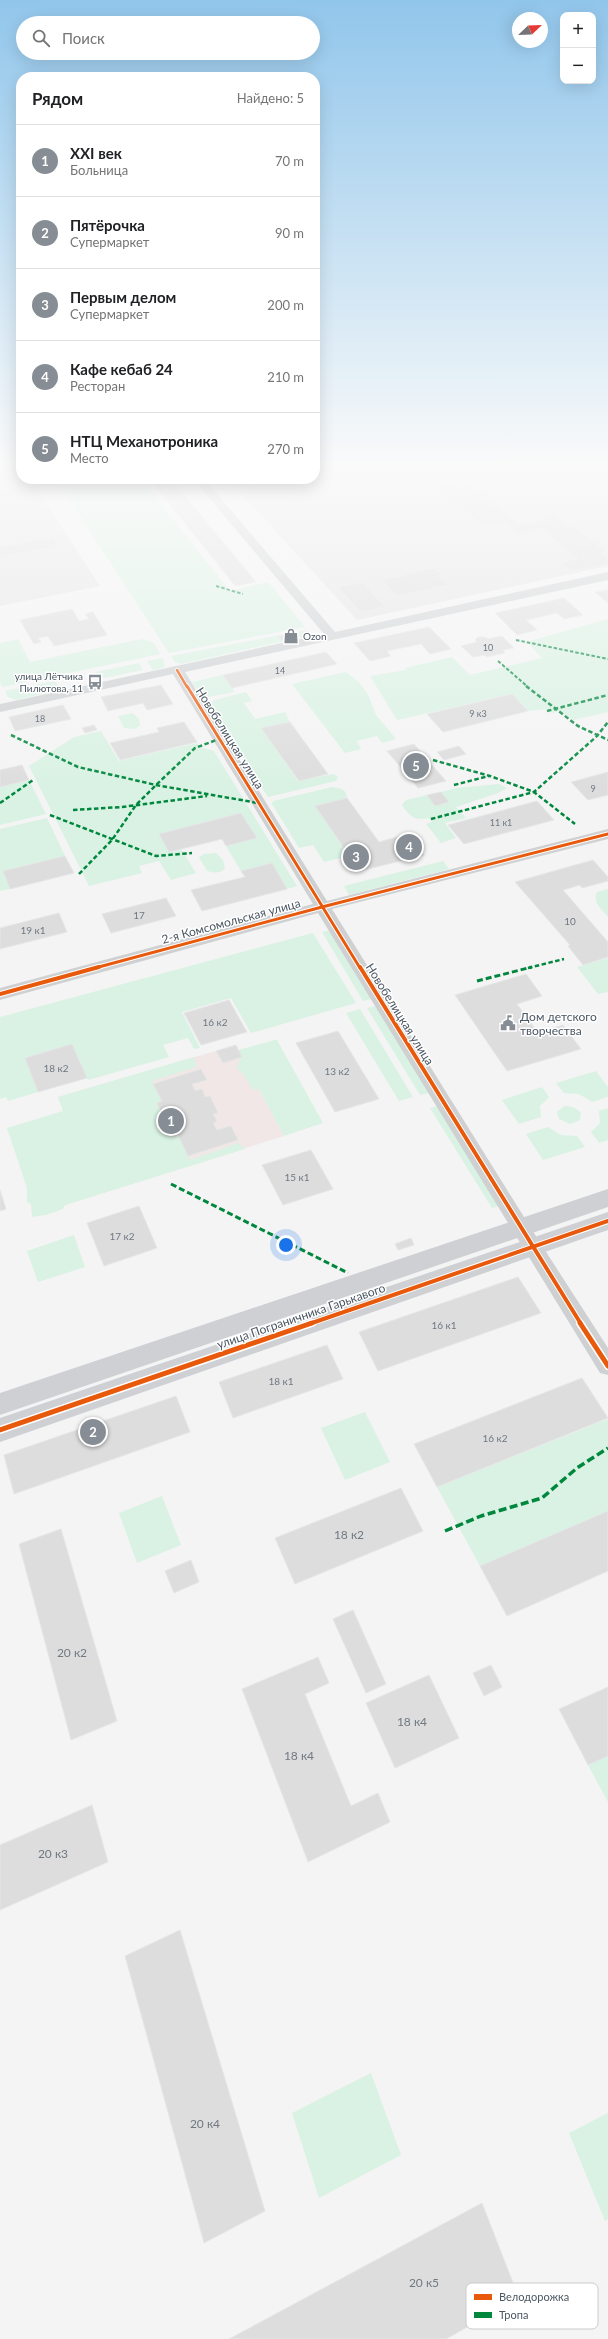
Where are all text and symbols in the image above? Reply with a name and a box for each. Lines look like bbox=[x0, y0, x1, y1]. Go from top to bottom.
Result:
north arrow bbox=[512, 12, 548, 48]
map controls bbox=[560, 12, 596, 84]
button: + bbox=[560, 12, 596, 48]
search box bbox=[16, 16, 320, 60]
icon: search bbox=[30, 27, 52, 49]
text: Поиск bbox=[62, 29, 105, 47]
button: − bbox=[560, 48, 596, 84]
text: Рядом bbox=[32, 88, 83, 109]
text: Найдено: 5 bbox=[237, 90, 304, 106]
text: XXI век bbox=[70, 144, 122, 162]
text: 1 bbox=[41, 153, 49, 169]
text: 70 m bbox=[275, 153, 304, 169]
text: Больница bbox=[70, 162, 128, 178]
text: Пятёрочка bbox=[70, 216, 145, 234]
text: 2 bbox=[41, 225, 49, 241]
text: 90 m bbox=[275, 225, 304, 241]
text: Супермаркет bbox=[70, 234, 149, 250]
text: Первым делом bbox=[70, 288, 176, 306]
text: 3 bbox=[41, 297, 49, 313]
text: 200 m bbox=[267, 297, 304, 313]
text: Супермаркет bbox=[70, 306, 149, 322]
text: Кафе кебаб 24 bbox=[70, 360, 173, 378]
text: 4 bbox=[41, 369, 49, 385]
text: 210 m bbox=[267, 369, 304, 385]
text: Ресторан bbox=[70, 378, 125, 394]
text: НТЦ Механотроника bbox=[70, 432, 218, 450]
text: 5 bbox=[41, 441, 49, 457]
text: 270 m bbox=[267, 441, 304, 457]
text: Место bbox=[70, 450, 109, 466]
shop icon: Ozon bbox=[282, 627, 300, 645]
place label: Ozon bbox=[303, 630, 327, 642]
house number: 10 bbox=[483, 642, 493, 653]
house number: 14 bbox=[275, 665, 285, 676]
place label: улица Лётчика Пилютова, 11 bbox=[15, 670, 83, 694]
bus stop icon: улица Лётчика Пилютова, 11 bbox=[86, 673, 104, 691]
street label: Новобелицкая улица bbox=[193, 684, 267, 792]
house number: 9 к3 bbox=[469, 708, 487, 719]
house number: 18 bbox=[35, 713, 45, 724]
pin: 5 bbox=[403, 751, 429, 781]
house number: 9 bbox=[590, 783, 596, 794]
house number: 11 к1 bbox=[490, 817, 512, 828]
pin: 4 bbox=[396, 832, 422, 862]
pin: 3 bbox=[343, 842, 369, 872]
street label: 2-я Комсомольская улица bbox=[160, 895, 302, 947]
house number: 17 bbox=[133, 909, 145, 921]
house number: 10 bbox=[564, 915, 576, 927]
house number: 19 к1 bbox=[20, 924, 46, 936]
street label: Новобелицкая улица bbox=[363, 960, 437, 1068]
place label: Дом детского творчества bbox=[520, 1009, 597, 1038]
public building icon: Дом детского творчества bbox=[499, 1014, 517, 1032]
house number: 16 к2 bbox=[202, 1016, 228, 1028]
house number: 18 к2 bbox=[43, 1062, 69, 1074]
house number: 13 к2 bbox=[324, 1065, 350, 1077]
pin: 1 bbox=[158, 1106, 184, 1136]
house number: 15 к1 bbox=[284, 1171, 310, 1183]
house number: 17 к2 bbox=[109, 1230, 135, 1242]
your location bbox=[276, 1235, 296, 1255]
street label: улица Пограничника Гарькавого bbox=[215, 1280, 387, 1352]
house number: 16 к1 bbox=[431, 1319, 457, 1331]
house number: 18 к1 bbox=[268, 1375, 294, 1387]
pin: 2 bbox=[80, 1417, 106, 1447]
house number: 16 к2 bbox=[482, 1432, 508, 1444]
house number: 18 к2 bbox=[334, 1527, 364, 1542]
house number: 20 к2 bbox=[57, 1645, 87, 1660]
house number: 18 к4 bbox=[397, 1714, 427, 1729]
house number: 18 к4 bbox=[284, 1748, 314, 1763]
house number: 20 к3 bbox=[38, 1846, 68, 1861]
house number: 20 к4 bbox=[190, 2116, 220, 2131]
house number: 20 к5 bbox=[409, 2275, 439, 2290]
legend bbox=[466, 2283, 598, 2329]
text: Велодорожка bbox=[499, 2290, 569, 2303]
text: Тропа bbox=[499, 2308, 528, 2321]

